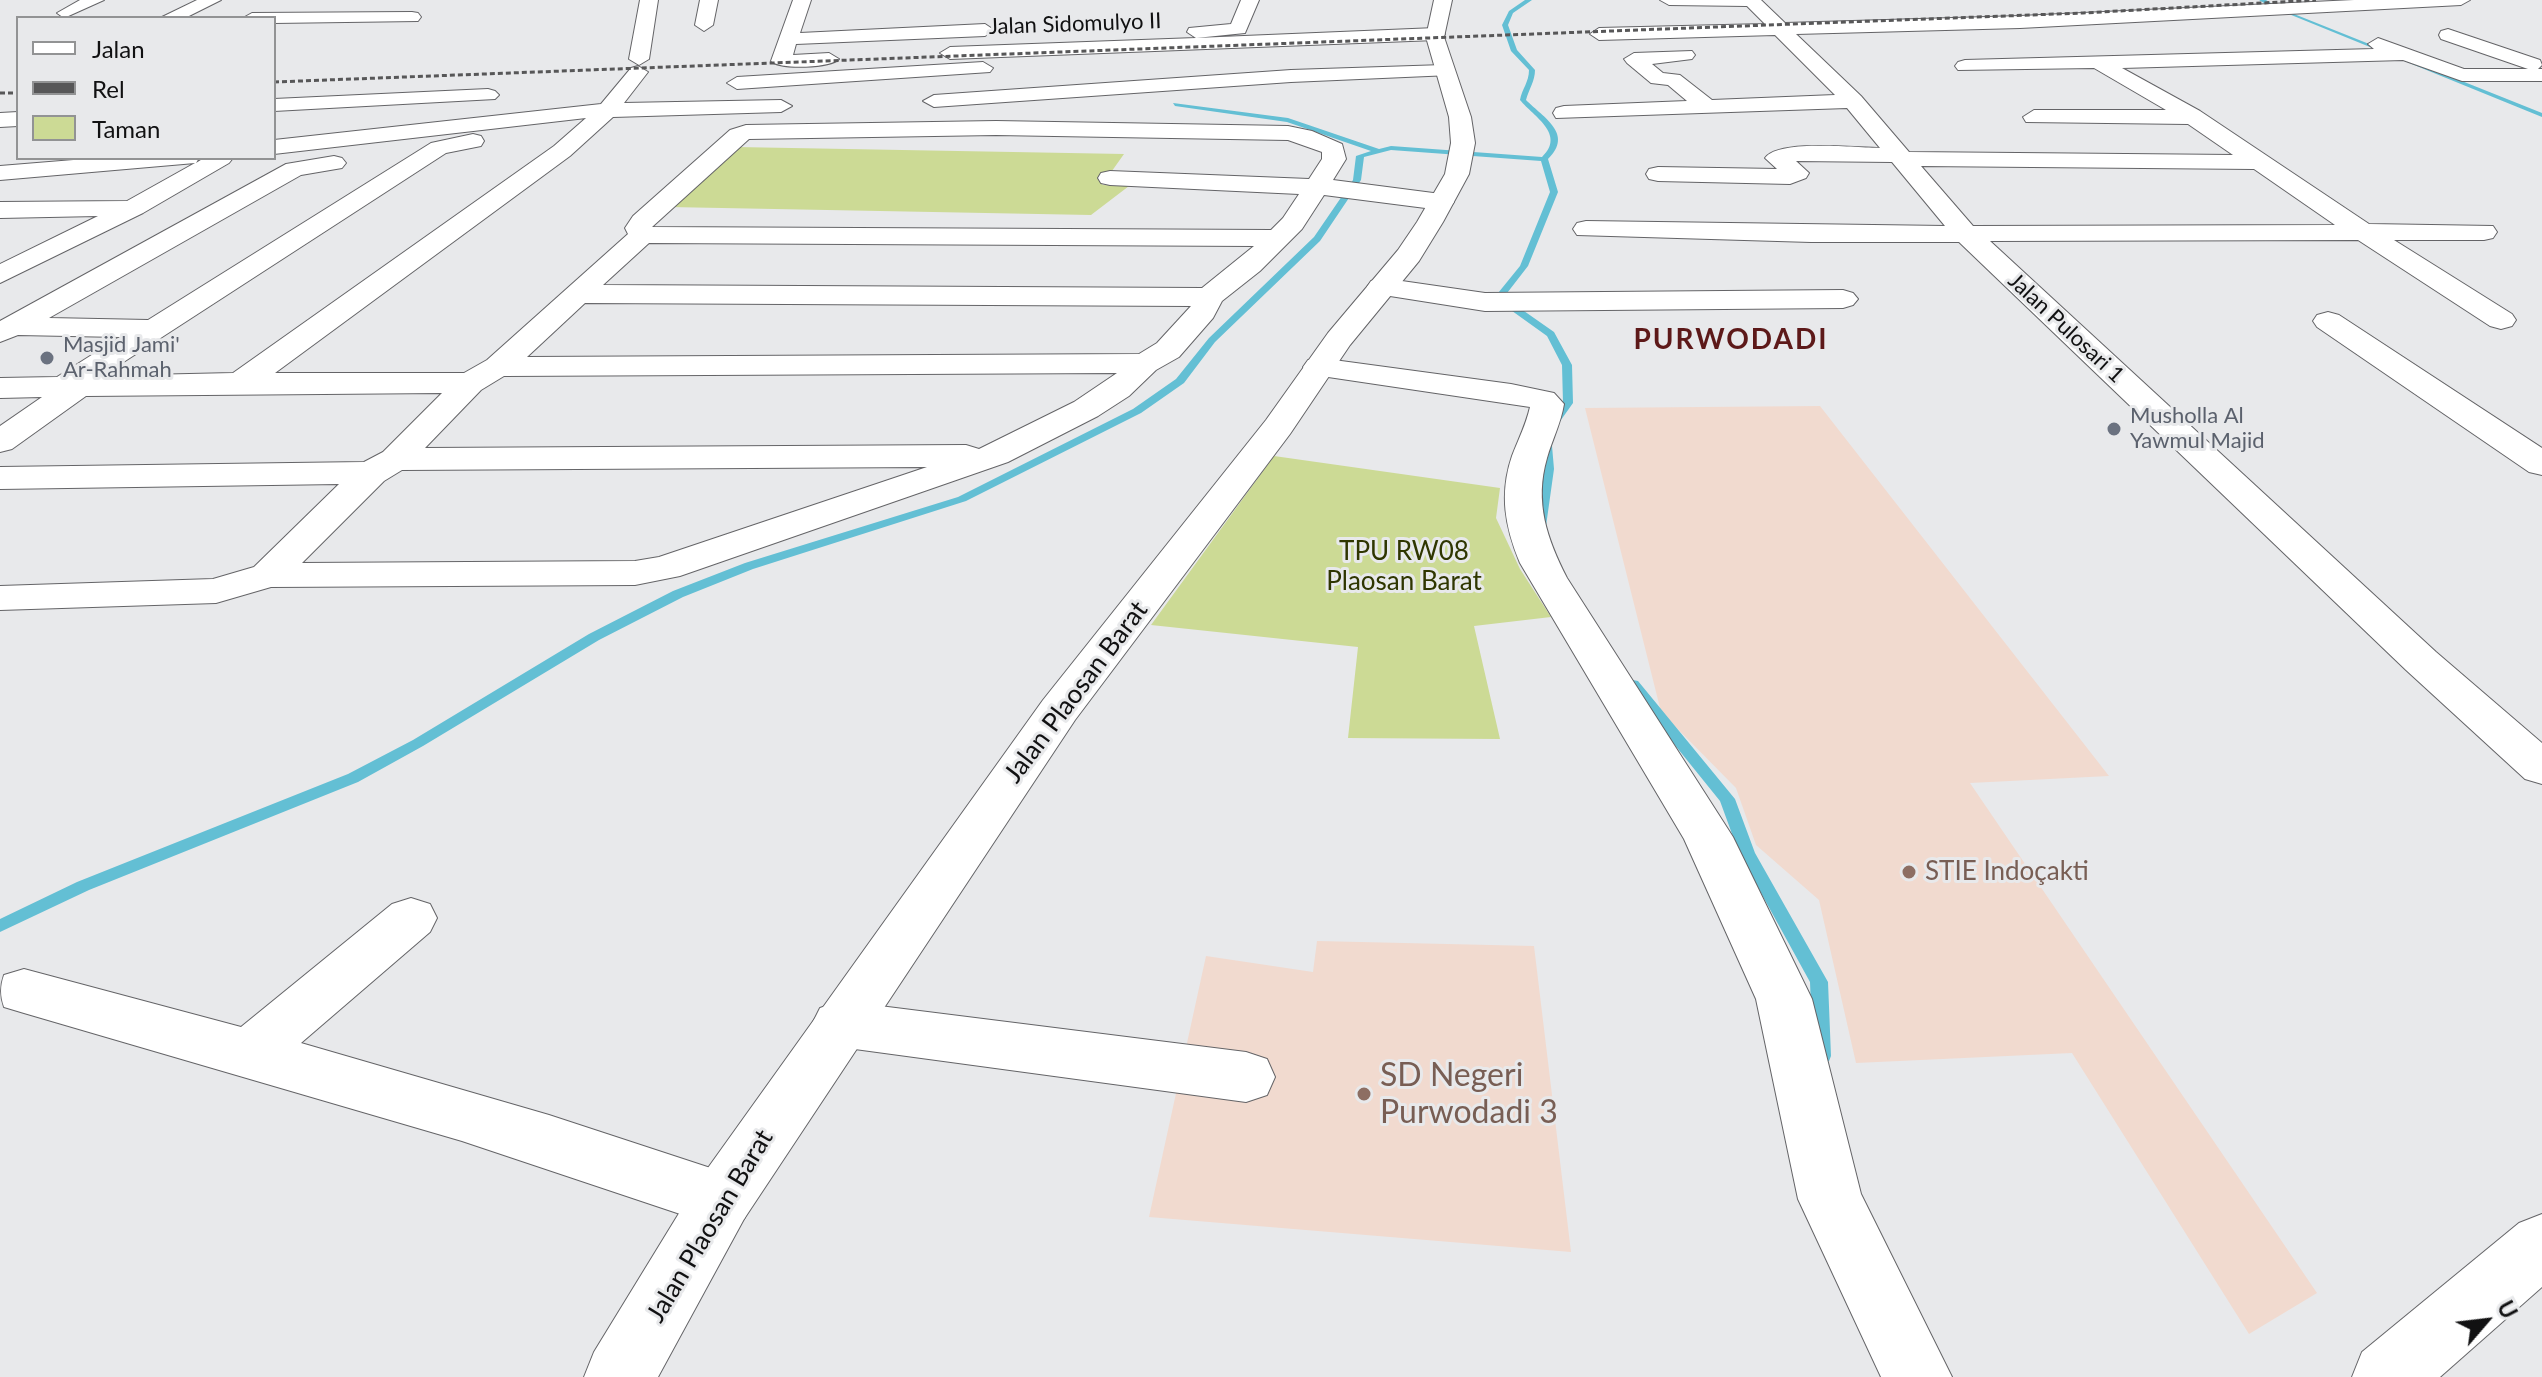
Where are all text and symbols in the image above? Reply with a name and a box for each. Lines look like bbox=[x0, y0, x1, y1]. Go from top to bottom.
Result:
street label: Jalan Sidomulyo II bbox=[988, 8, 1162, 40]
legend bbox=[16, 16, 276, 160]
text: Jalan bbox=[92, 34, 145, 63]
text: Rel bbox=[92, 74, 125, 103]
text: Taman bbox=[92, 114, 160, 143]
street label: Jalan Pulosari 1 bbox=[2003, 268, 2129, 388]
district label: PURWODADI bbox=[1633, 323, 1829, 357]
place label: Masjid Jami' Ar-Rahmah bbox=[63, 332, 180, 384]
marker: Masjid Jami' Ar-Rahmah bbox=[38, 349, 56, 367]
place label: Musholla Al Yawmul Majid bbox=[2130, 403, 2265, 454]
marker: Musholla Al Yawmul Majid bbox=[2105, 420, 2123, 438]
park label: TPU RW08 Plaosan Barat bbox=[1326, 536, 1482, 598]
street label: Jalan Plaosan Barat bbox=[998, 595, 1154, 789]
place label: STIE Indoçakti bbox=[1925, 856, 2089, 888]
marker: STIE Indoçakti bbox=[1900, 863, 1918, 881]
place label: SD Negeri Purwodadi 3 bbox=[1380, 1057, 1558, 1132]
marker: SD Negeri Purwodadi 3 bbox=[1355, 1085, 1373, 1103]
street label: Jalan Plaosan Barat bbox=[640, 1124, 780, 1328]
north arrow bbox=[2446, 1281, 2526, 1361]
text: U bbox=[2492, 1296, 2523, 1323]

